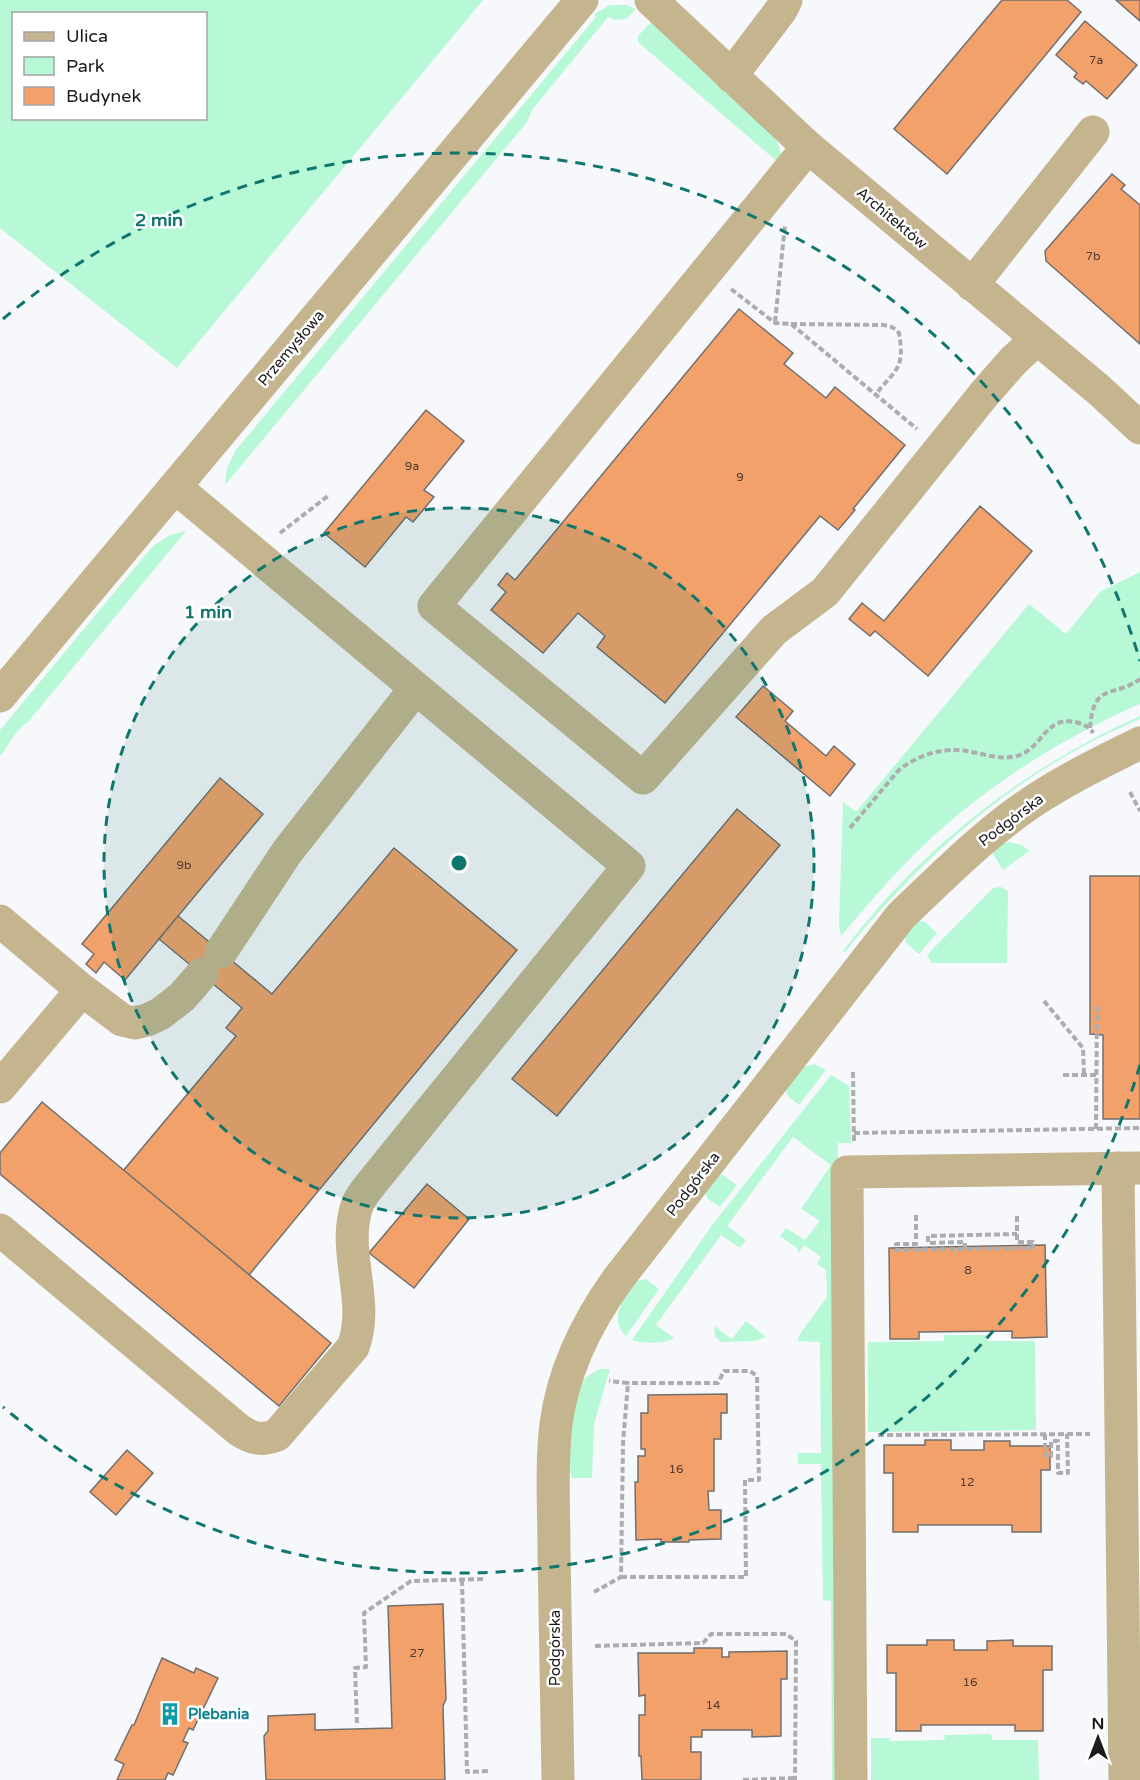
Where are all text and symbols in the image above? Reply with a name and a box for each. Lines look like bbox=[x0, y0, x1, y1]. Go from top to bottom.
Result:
legend bbox=[12, 12, 207, 120]
text: Ulica bbox=[66, 25, 108, 47]
house number: 7a bbox=[1089, 53, 1103, 67]
text: Park bbox=[66, 55, 105, 77]
text: Budynek bbox=[66, 85, 141, 107]
street label: Architektów bbox=[853, 183, 931, 253]
text: 2 min bbox=[135, 209, 183, 231]
house number: 7b bbox=[1085, 249, 1101, 263]
street label: Przemysłowa bbox=[254, 306, 328, 390]
house number: 9a bbox=[405, 459, 419, 473]
house number: 9 bbox=[736, 470, 744, 484]
text: 1 min bbox=[184, 601, 232, 623]
street label: Podgórska bbox=[975, 790, 1047, 850]
centre of rings bbox=[449, 853, 469, 873]
house number: 9b bbox=[176, 858, 192, 872]
street label: Podgórska bbox=[662, 1148, 724, 1220]
house number: 8 bbox=[964, 1263, 972, 1277]
house number: 16 bbox=[668, 1462, 684, 1476]
house number: 12 bbox=[959, 1475, 975, 1489]
street label: Podgórska bbox=[546, 1610, 564, 1686]
house number: 27 bbox=[409, 1646, 425, 1660]
house number: 16 bbox=[962, 1675, 978, 1689]
house number: 14 bbox=[705, 1698, 721, 1712]
building icon: Plebania bbox=[157, 1701, 183, 1727]
place label: Plebania bbox=[188, 1705, 249, 1723]
north arrow bbox=[1068, 1708, 1128, 1768]
text: N bbox=[1092, 1714, 1104, 1734]

